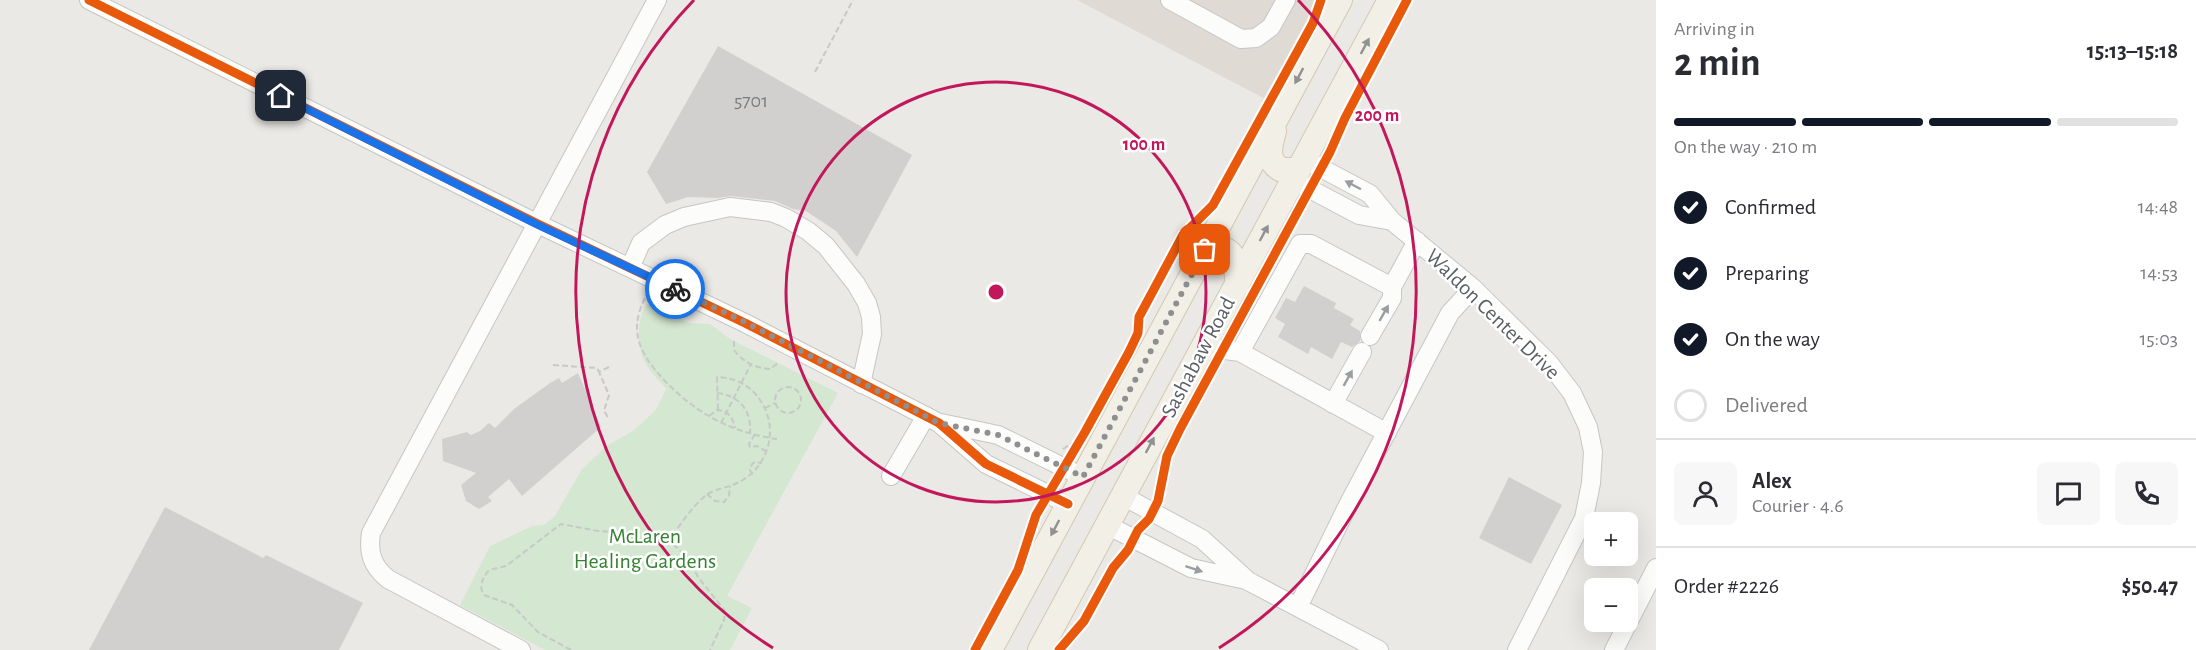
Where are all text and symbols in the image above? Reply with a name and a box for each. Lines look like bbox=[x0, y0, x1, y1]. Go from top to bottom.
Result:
text: Arriving in bbox=[1674, 19, 1755, 39]
one-way arrow bbox=[1360, 37, 1370, 54]
text: 15:13–15:18 bbox=[2087, 40, 2178, 62]
text: 2 min bbox=[1674, 44, 1761, 83]
one-way arrow bbox=[1294, 67, 1304, 84]
pin bbox=[255, 70, 306, 121]
icon: home bbox=[264, 79, 297, 112]
house number: 5701 bbox=[734, 91, 768, 111]
text: 200 m bbox=[1355, 107, 1399, 125]
text: 100 m bbox=[1123, 136, 1165, 154]
text: On the way · 210 m bbox=[1674, 137, 1817, 157]
one-way arrow bbox=[1344, 180, 1361, 189]
icon: check bbox=[1674, 191, 1707, 224]
text: Confirmed bbox=[1725, 196, 1816, 218]
text: 14:48 bbox=[2138, 197, 2178, 217]
pin bbox=[1179, 224, 1230, 275]
one-way arrow bbox=[1259, 224, 1269, 241]
icon: bag bbox=[1188, 233, 1221, 266]
street label: Waldon Center Drive bbox=[1422, 245, 1564, 383]
icon: check bbox=[1674, 257, 1707, 290]
courier bbox=[645, 259, 705, 319]
text: Preparing bbox=[1725, 262, 1809, 284]
text: 14:53 bbox=[2140, 263, 2178, 283]
icon: bike bbox=[659, 273, 692, 306]
centre of rings bbox=[986, 282, 1006, 302]
street label: Sashabaw Road bbox=[1157, 293, 1239, 421]
one-way arrow bbox=[1379, 304, 1389, 321]
icon: check bbox=[1674, 323, 1707, 356]
text: On the way bbox=[1725, 328, 1820, 350]
text: 15:03 bbox=[2139, 329, 2178, 349]
one-way arrow bbox=[1343, 369, 1353, 386]
text: Delivered bbox=[1725, 394, 1808, 416]
one-way arrow bbox=[1145, 436, 1155, 453]
button: person bbox=[1674, 462, 1737, 525]
button: chat bbox=[2037, 462, 2100, 525]
button: phone bbox=[2115, 462, 2178, 525]
text: Alex bbox=[1752, 470, 1792, 492]
text: Courier · 4.6 bbox=[1752, 496, 1844, 516]
map controls bbox=[1584, 512, 1638, 632]
button: + bbox=[1584, 512, 1638, 566]
one-way arrow bbox=[1050, 520, 1060, 537]
park label: McLaren Healing Gardens bbox=[574, 525, 716, 572]
one-way arrow bbox=[1185, 564, 1203, 574]
text: Order #2226 bbox=[1674, 575, 1779, 597]
text: $50.47 bbox=[2122, 575, 2178, 597]
button: − bbox=[1584, 578, 1638, 632]

